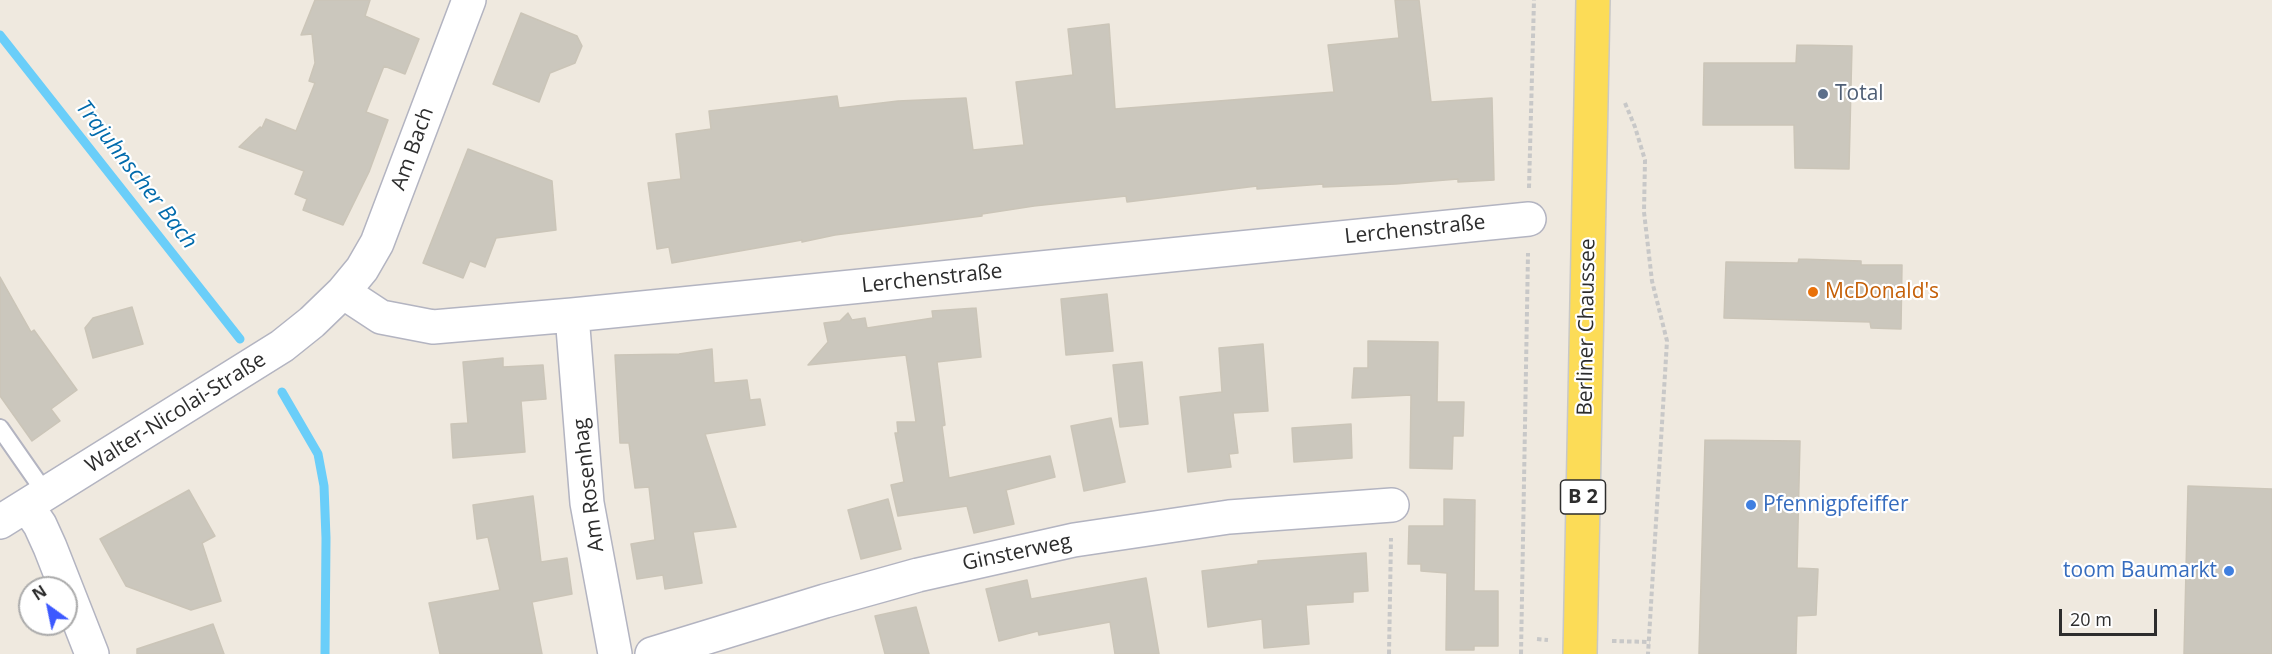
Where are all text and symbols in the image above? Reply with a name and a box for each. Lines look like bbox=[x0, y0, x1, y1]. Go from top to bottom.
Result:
place label: Total bbox=[1835, 81, 1884, 107]
marker: Total bbox=[1816, 87, 1830, 101]
water label: Trajuhnscher Bach bbox=[70, 95, 202, 255]
street label: Am Bach bbox=[386, 104, 440, 194]
street label: Lerchenstraße bbox=[1343, 210, 1487, 250]
street label: Berliner Chaussee bbox=[1573, 238, 1601, 416]
street label: Lerchenstraße bbox=[860, 259, 1004, 299]
place label: McDonald's bbox=[1825, 279, 1939, 305]
marker: McDonald's bbox=[1806, 285, 1820, 299]
street label: Walter-Nicolai-Straße bbox=[81, 347, 271, 479]
street label: Am Rosenhag bbox=[568, 417, 610, 553]
road number: B 2 bbox=[1560, 480, 1606, 514]
place label: Pfennigpfeiffer bbox=[1763, 492, 1908, 518]
marker: Pfennigpfeiffer bbox=[1744, 498, 1758, 512]
street label: Ginsterweg bbox=[960, 529, 1074, 577]
place label: toom Baumarkt bbox=[2063, 558, 2217, 584]
marker: toom Baumarkt bbox=[2222, 564, 2236, 578]
north arrow bbox=[18, 576, 78, 636]
text: N bbox=[28, 580, 51, 605]
scale bar bbox=[2062, 597, 2160, 635]
text: 20 m bbox=[2070, 607, 2112, 631]

